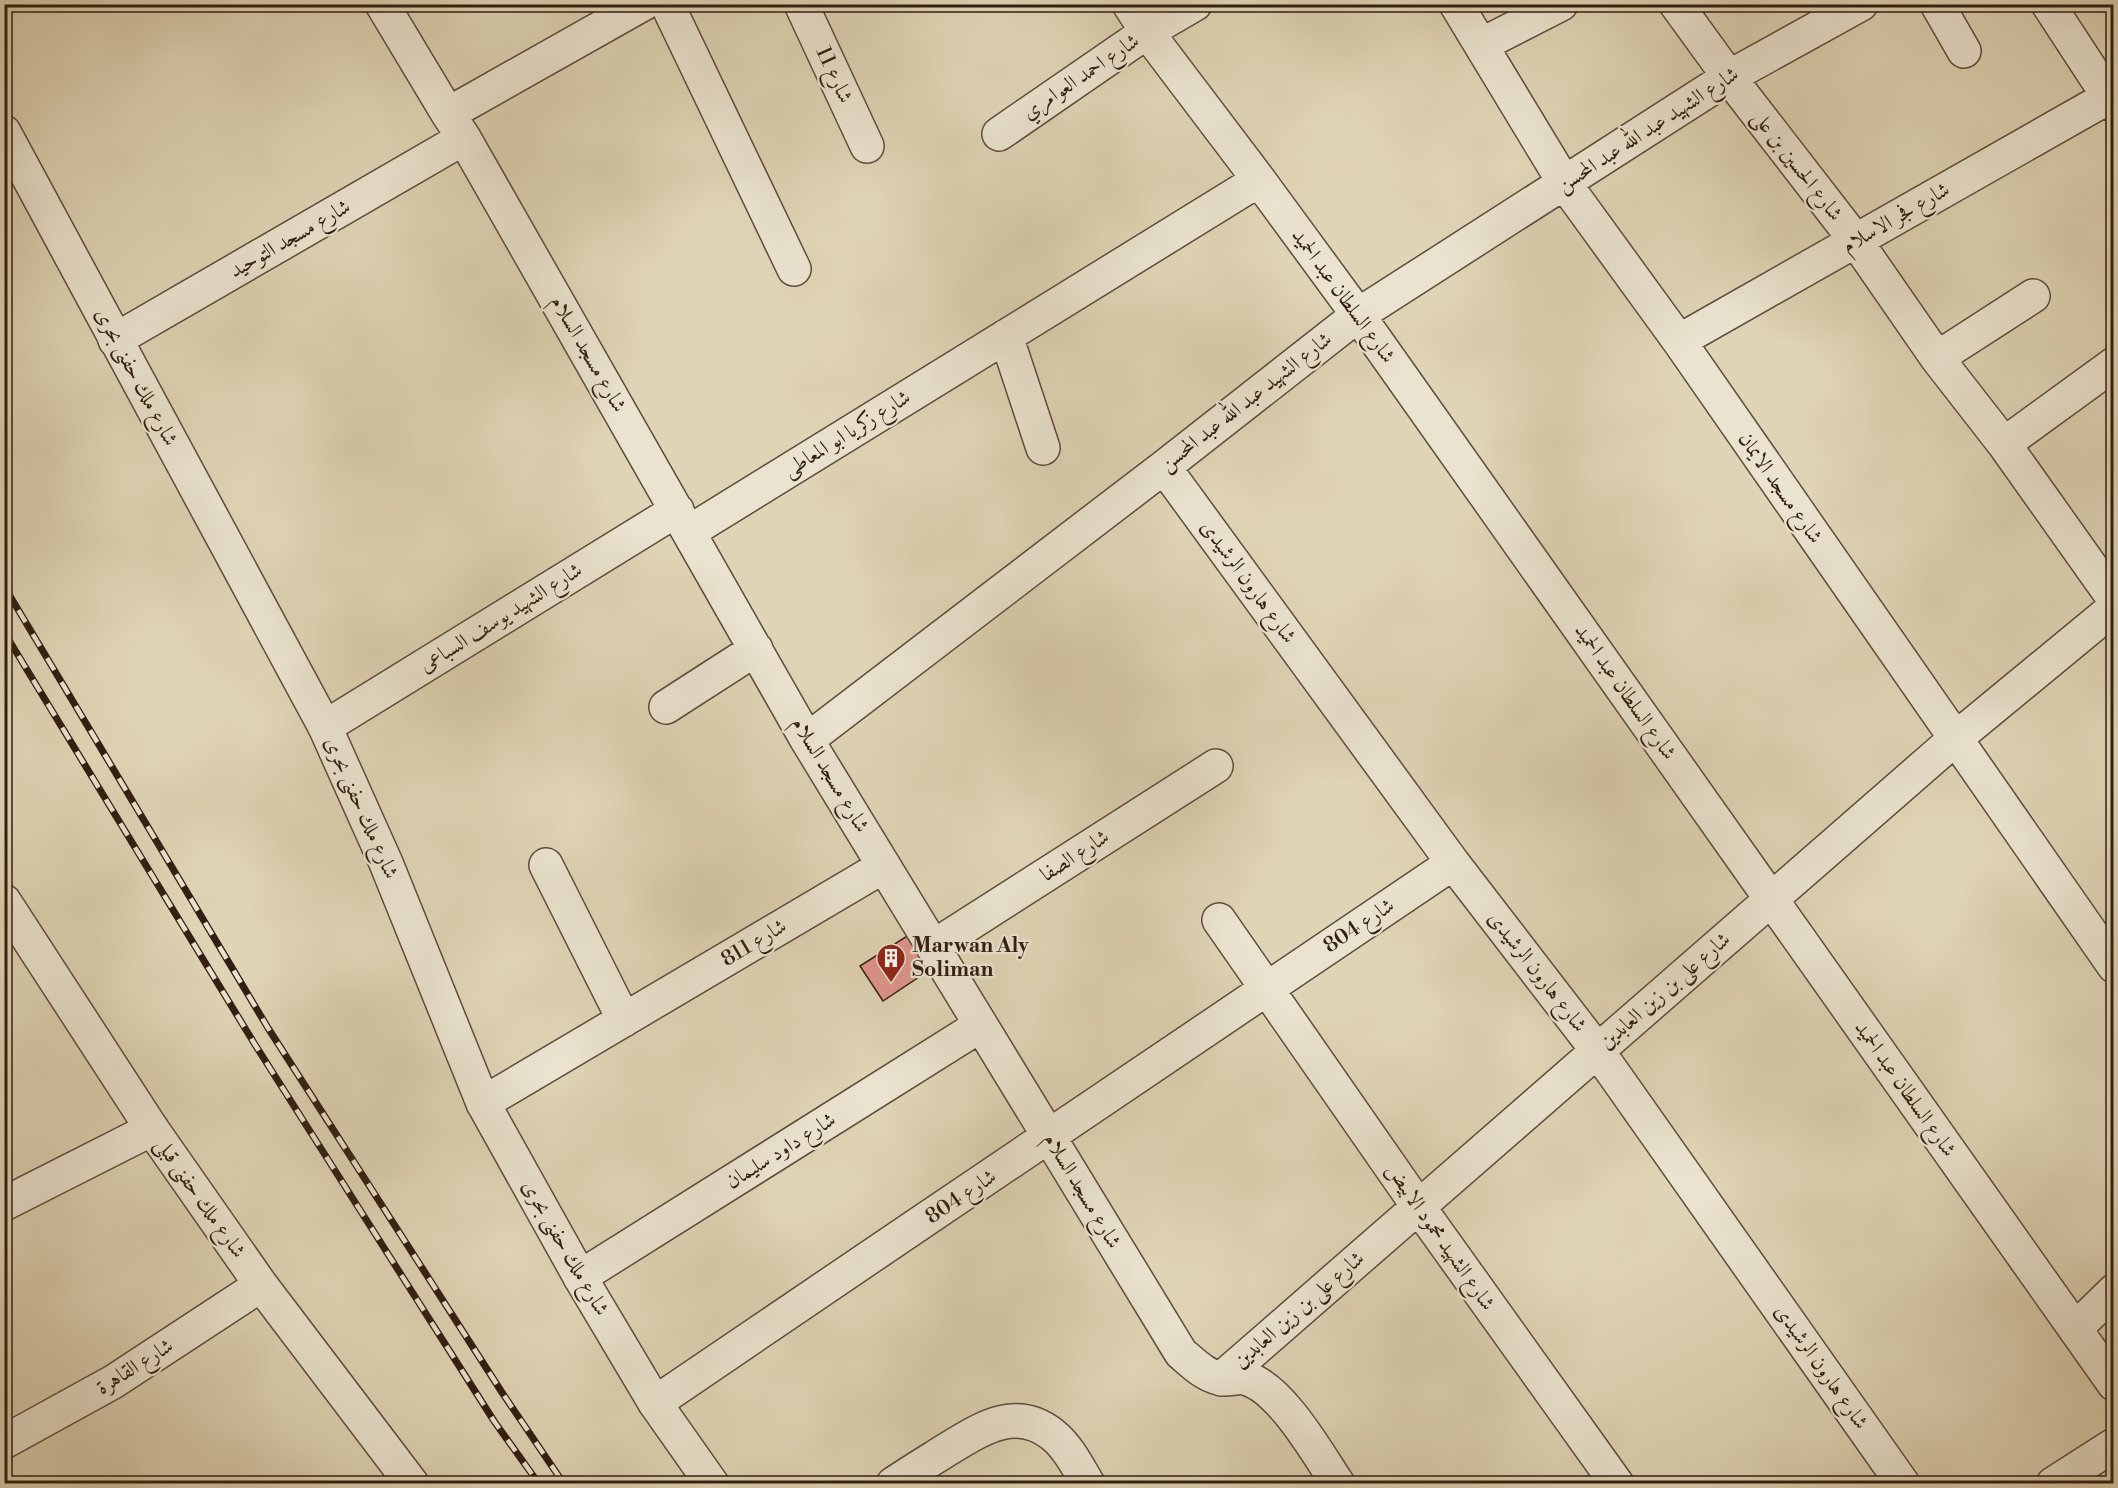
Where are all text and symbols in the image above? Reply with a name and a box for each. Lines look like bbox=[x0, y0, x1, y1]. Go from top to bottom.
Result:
street label: شارع احمد العوامري bbox=[1017, 28, 1147, 129]
street label: شارع 11 bbox=[806, 43, 858, 109]
street label: شارع الشهيد عبد الله عبد المحسن bbox=[1549, 57, 1746, 202]
street label: شارع الحسين بن على bbox=[1743, 106, 1848, 229]
street label: شارع فجر الاسلام bbox=[1838, 177, 1956, 263]
street label: شارع مسجد التوحيد bbox=[225, 194, 357, 288]
street label: شارع السلطان عبد الحميد bbox=[1282, 223, 1401, 371]
street label: شارع مسجد السلام bbox=[541, 291, 632, 419]
street label: شارع ملك حفنى بحرى bbox=[85, 304, 183, 452]
street label: شارع الشهيد عبد الله عبد المحسن bbox=[1151, 323, 1340, 481]
street label: شارع زكريا ابو المعاطى bbox=[779, 384, 918, 487]
street label: شارع مسجد الايمان bbox=[1729, 427, 1828, 551]
street label: شارع هارون الرشيدى bbox=[1191, 515, 1302, 651]
street label: شارع الشهيد يوسف السباعى bbox=[415, 557, 589, 682]
street label: شارع السلطان عبد الحميد bbox=[1565, 619, 1682, 767]
street label: شارع مسجد السلام bbox=[782, 712, 875, 840]
street label: شارع ملك حفنى بحرى bbox=[314, 733, 404, 885]
street label: شارع الصفا bbox=[1036, 824, 1117, 891]
street label: شارع 804 bbox=[1319, 893, 1402, 962]
street label: شارع هارون الرشيدى bbox=[1479, 906, 1592, 1040]
street label: شارع 811 bbox=[716, 913, 794, 976]
street label: شارع على بن زين العابدين bbox=[1594, 927, 1739, 1058]
place label: Marwan Aly Soliman bbox=[912, 933, 1029, 983]
building icon: Marwan Aly Soliman bbox=[875, 942, 907, 984]
street label: شارع السلطان عبد الحميد bbox=[1845, 1016, 1962, 1164]
street label: شارع داود سليمان bbox=[721, 1107, 843, 1198]
street label: شارع مسجد السلام bbox=[1034, 1128, 1127, 1256]
street label: شارع ملك حفنى قبلى bbox=[146, 1133, 251, 1266]
street label: شارع الشهيد محمود الابيض bbox=[1376, 1158, 1501, 1318]
street label: شارع 804 bbox=[921, 1164, 1004, 1233]
street label: شارع ملك حفنى بحرى bbox=[512, 1175, 614, 1323]
street label: شارع على بن زين العابدين bbox=[1228, 1246, 1373, 1377]
street label: شارع هارون الرشيدى bbox=[1765, 1300, 1874, 1437]
street label: شارع القاهرة bbox=[92, 1333, 181, 1404]

